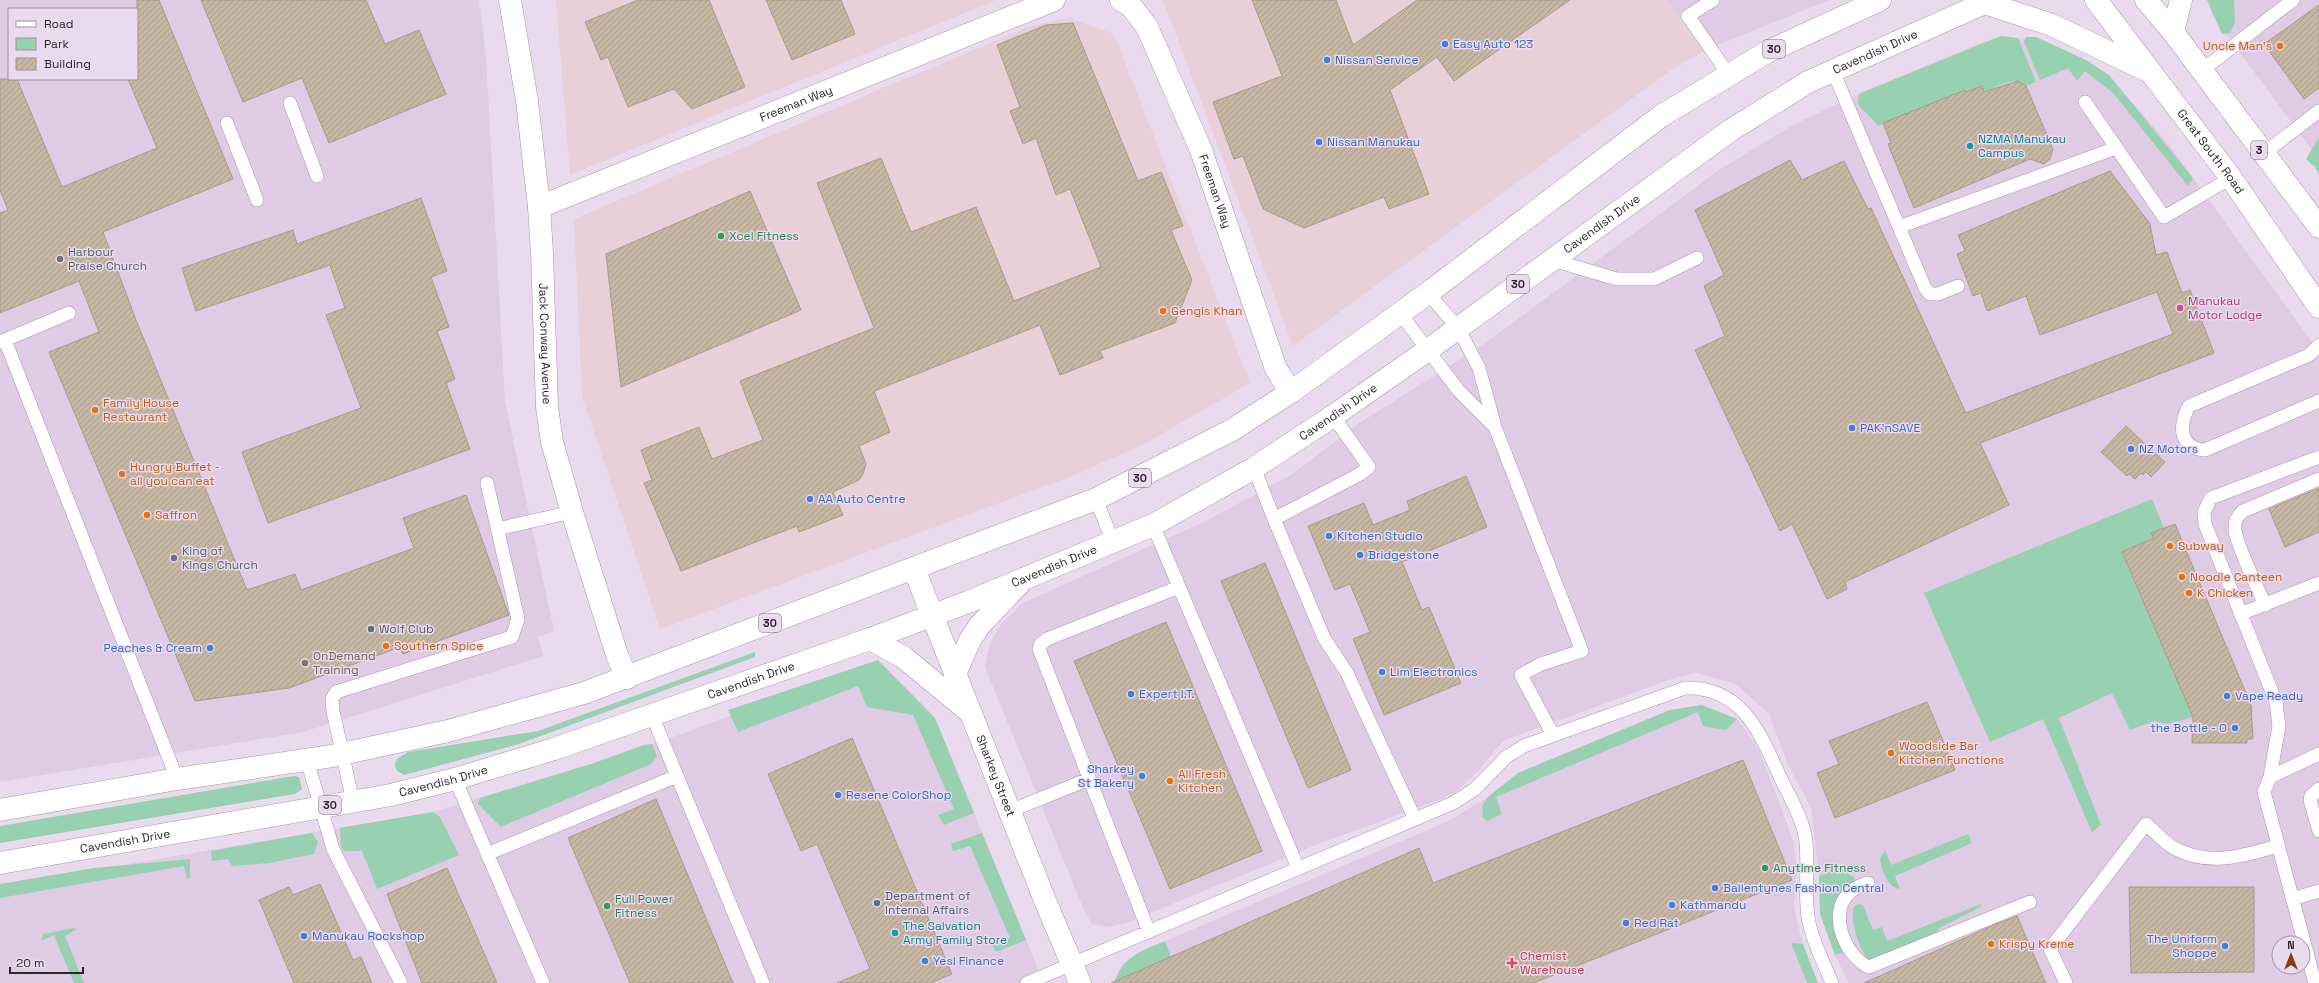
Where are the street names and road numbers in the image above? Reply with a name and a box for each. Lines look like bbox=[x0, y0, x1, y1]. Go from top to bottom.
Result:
street label: Cavendish Drive bbox=[1830, 26, 1920, 78]
road number: 30 bbox=[1763, 40, 1785, 58]
street label: Freeman Way bbox=[757, 82, 835, 125]
street label: Great South Road bbox=[2174, 106, 2248, 197]
road number: 3 bbox=[2251, 141, 2267, 159]
street label: Freeman Way bbox=[1195, 152, 1235, 230]
street label: Cavendish Drive bbox=[1560, 191, 1643, 257]
road number: 30 bbox=[1507, 275, 1529, 293]
street label: Jack Conway Avenue bbox=[535, 283, 555, 405]
street label: Cavendish Drive bbox=[1296, 380, 1380, 444]
road number: 30 bbox=[1129, 469, 1151, 487]
street label: Cavendish Drive bbox=[1009, 541, 1099, 591]
road number: 30 bbox=[759, 614, 781, 632]
street label: Cavendish Drive bbox=[705, 658, 797, 703]
street label: Sharkey Street bbox=[972, 733, 1019, 819]
street label: Cavendish Drive bbox=[397, 762, 490, 801]
road number: 30 bbox=[319, 796, 341, 814]
street label: Cavendish Drive bbox=[79, 826, 171, 857]

